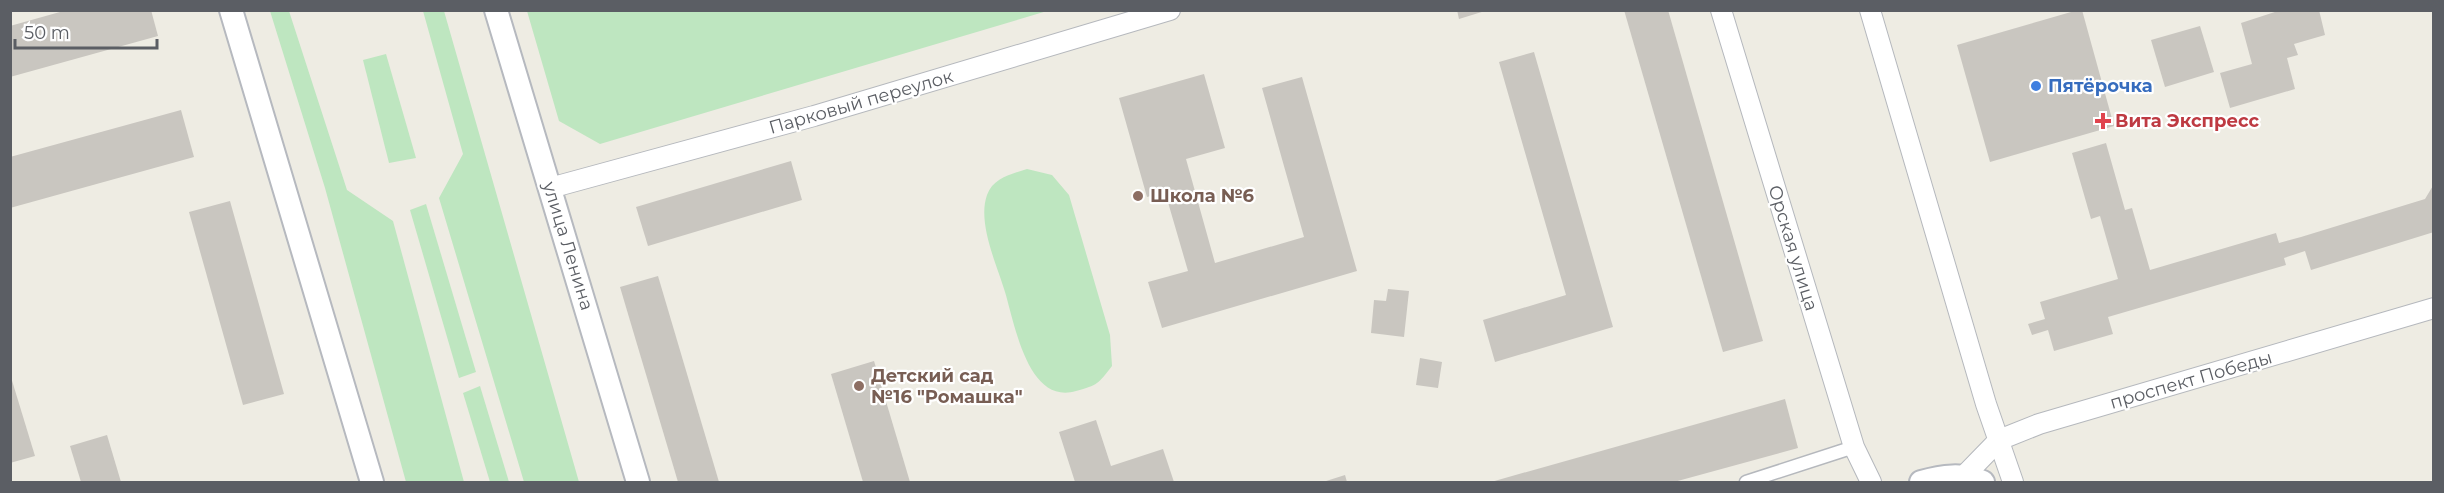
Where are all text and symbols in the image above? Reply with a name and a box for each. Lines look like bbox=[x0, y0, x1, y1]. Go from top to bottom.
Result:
scale bar bbox=[15, 12, 158, 50]
text: 50 m bbox=[24, 22, 70, 44]
street label: Парковый переулок bbox=[766, 65, 956, 139]
place label: Пятёрочка bbox=[2048, 75, 2153, 97]
marker: Пятёрочка bbox=[2029, 79, 2043, 93]
place label: Вита Экспресс bbox=[2115, 110, 2260, 132]
marker: Вита Экспресс bbox=[2096, 114, 2110, 128]
street label: улица Ленина bbox=[538, 178, 598, 313]
street label: Орская улица bbox=[1763, 182, 1823, 314]
place label: Школа №6 bbox=[1150, 185, 1255, 207]
marker: Школа №6 bbox=[1131, 189, 1145, 203]
street label: проспект Победы bbox=[2107, 346, 2275, 414]
place label: Детский сад №16 "Ромашка" bbox=[871, 365, 1023, 408]
marker: Детский сад №16 "Ромашка" bbox=[852, 379, 866, 393]

